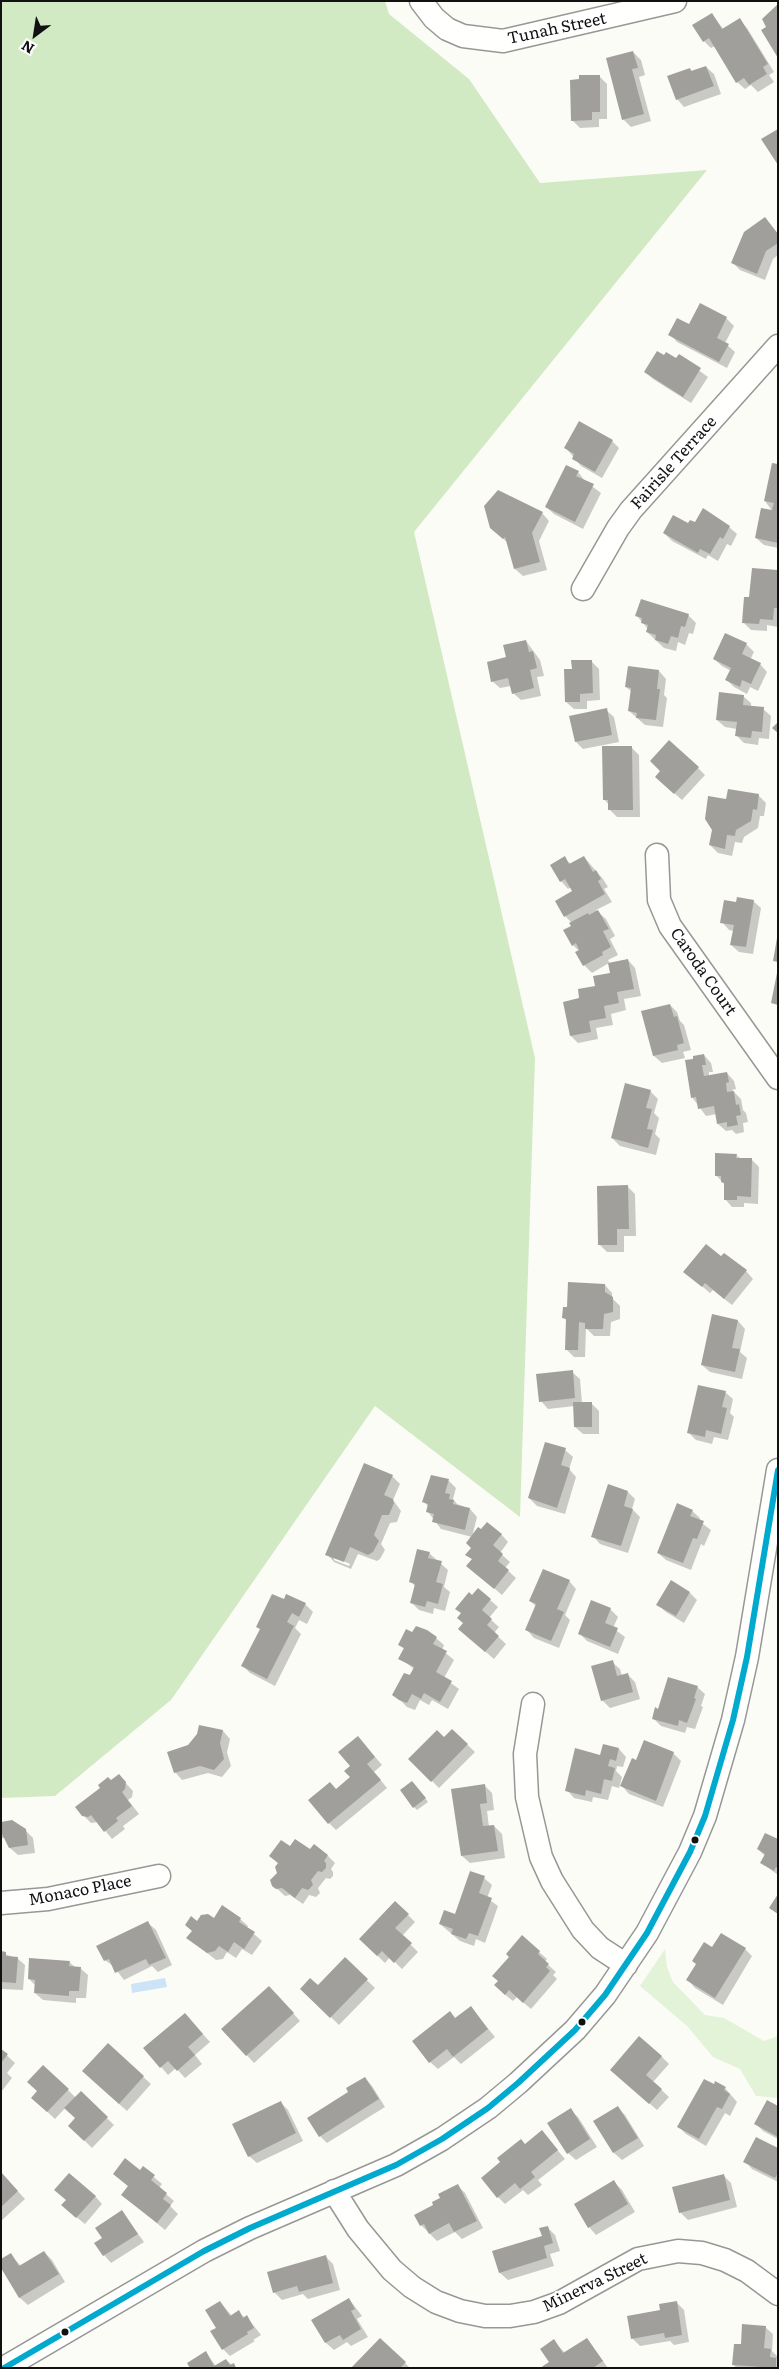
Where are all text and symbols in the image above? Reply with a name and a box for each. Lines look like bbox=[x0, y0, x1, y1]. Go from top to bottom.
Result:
street label: Tunah Street bbox=[506, 9, 608, 49]
north arrow bbox=[10, 10, 60, 60]
text: N bbox=[17, 36, 37, 59]
street label: Fairisle Terrace bbox=[627, 412, 721, 514]
street label: Caroda Court bbox=[666, 924, 740, 1020]
unlabelled marker bbox=[690, 1835, 700, 1845]
street label: Monaco Place bbox=[27, 1872, 133, 1910]
unlabelled marker bbox=[577, 2017, 587, 2027]
street label: Minerva Street bbox=[539, 2249, 651, 2317]
unlabelled marker bbox=[60, 2327, 70, 2337]

